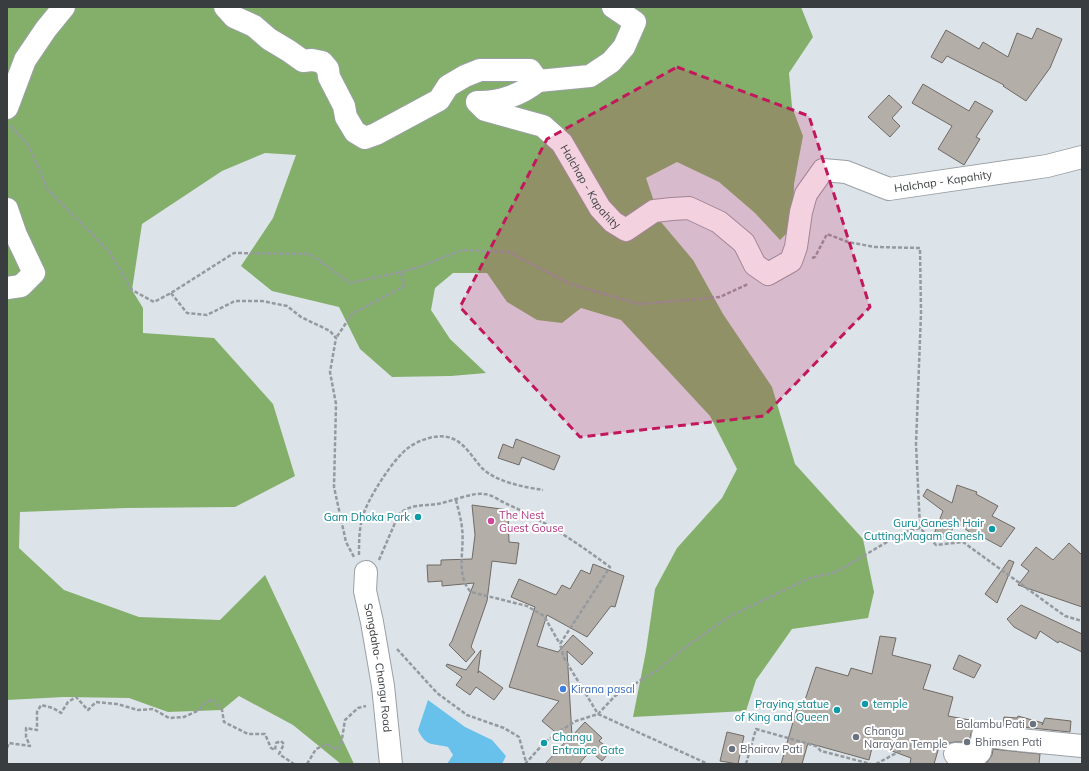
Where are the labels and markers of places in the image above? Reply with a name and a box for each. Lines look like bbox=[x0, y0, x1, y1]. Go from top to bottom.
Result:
place label: The Nest Guest Gouse bbox=[499, 508, 564, 535]
place label: Gam Dhoka Park bbox=[324, 510, 410, 524]
marker: Gam Dhoka Park bbox=[413, 512, 423, 522]
marker: The Nest Guest Gouse bbox=[486, 516, 496, 526]
place label: Guru Ganesh Hair Cutting;Magam Ganesh bbox=[864, 516, 984, 543]
marker: Guru Ganesh Hair Cutting;Magam Ganesh bbox=[987, 524, 997, 534]
place label: Kirana pasal bbox=[571, 682, 635, 696]
marker: Kirana pasal bbox=[558, 684, 568, 694]
place label: Praying statue of King and Queen bbox=[735, 697, 829, 724]
place label: temple bbox=[873, 697, 908, 711]
marker: temple bbox=[860, 699, 870, 709]
marker: Praying statue of King and Queen bbox=[832, 705, 842, 715]
place label: Balambu Pati bbox=[956, 717, 1025, 731]
marker: Balambu Pati bbox=[1028, 719, 1038, 729]
place label: Changu Narayan Temple bbox=[864, 724, 948, 751]
place label: Changu Entrance Gate bbox=[552, 730, 624, 757]
marker: Changu Narayan Temple bbox=[851, 732, 861, 742]
place label: Bhimsen Pati bbox=[975, 735, 1042, 749]
marker: Bhimsen Pati bbox=[962, 737, 972, 747]
marker: Changu Entrance Gate bbox=[539, 738, 549, 748]
place label: Bhairav Pati bbox=[740, 742, 802, 756]
marker: Bhairav Pati bbox=[727, 744, 737, 754]

